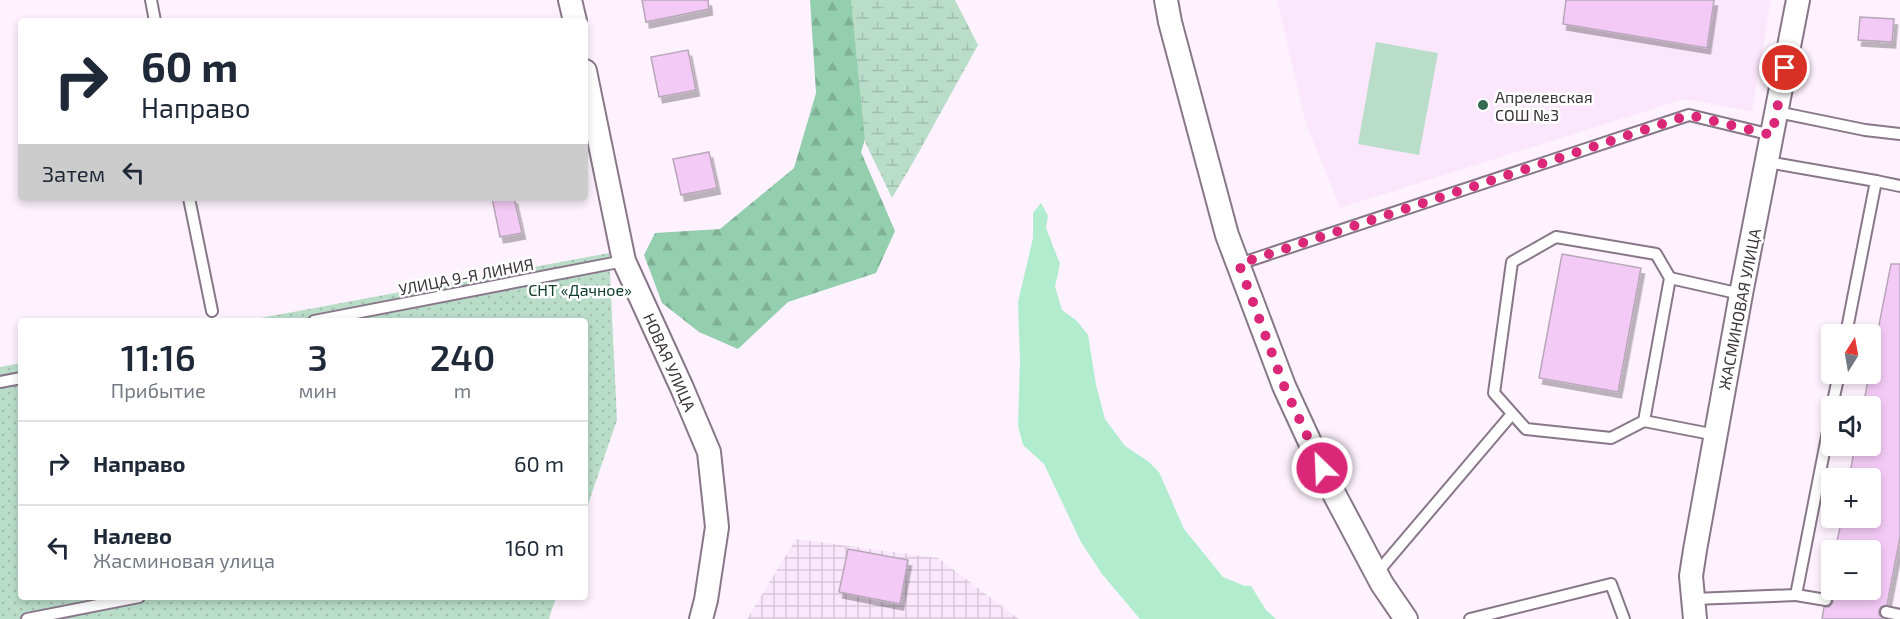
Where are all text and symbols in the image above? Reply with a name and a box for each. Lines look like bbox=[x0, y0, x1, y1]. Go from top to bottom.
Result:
text: 60 m bbox=[141, 40, 238, 90]
icon: right bbox=[42, 42, 120, 120]
pin bbox=[1759, 42, 1810, 93]
icon: arrive bbox=[1768, 51, 1801, 84]
place label: Апрелевская СОШ №3 bbox=[1495, 87, 1593, 124]
text: Направо bbox=[141, 91, 250, 123]
marker: Апрелевская СОШ №3 bbox=[1476, 98, 1490, 112]
icon: left bbox=[117, 156, 150, 189]
text: Затем bbox=[42, 160, 105, 186]
street label: ЖАСМИНОВАЯ УЛИЦА bbox=[1714, 227, 1764, 391]
street label: УЛИЦА 9-Я ЛИНИЯ bbox=[397, 254, 535, 298]
park label: СНТ «Дачное» bbox=[528, 280, 632, 299]
street label: НОВАЯ УЛИЦА bbox=[640, 310, 700, 414]
north arrow bbox=[1821, 324, 1881, 384]
map controls bbox=[1821, 324, 1881, 600]
text: 11:16 bbox=[121, 335, 196, 378]
text: 3 bbox=[308, 335, 328, 378]
text: 240 bbox=[430, 335, 495, 378]
text: Прибытие bbox=[111, 378, 206, 402]
text: мин bbox=[299, 378, 337, 402]
text: m bbox=[454, 378, 471, 402]
button: sound bbox=[1821, 396, 1881, 456]
position arrow bbox=[1290, 436, 1354, 500]
icon: right bbox=[42, 447, 75, 480]
text: Направо bbox=[93, 450, 186, 476]
text: 60 m bbox=[514, 450, 564, 476]
button: + bbox=[1821, 468, 1881, 528]
text: Налево bbox=[93, 522, 172, 548]
icon: left bbox=[42, 531, 75, 564]
text: 160 m bbox=[505, 534, 564, 560]
button: − bbox=[1821, 540, 1881, 600]
text: Жасминовая улица bbox=[93, 548, 275, 572]

